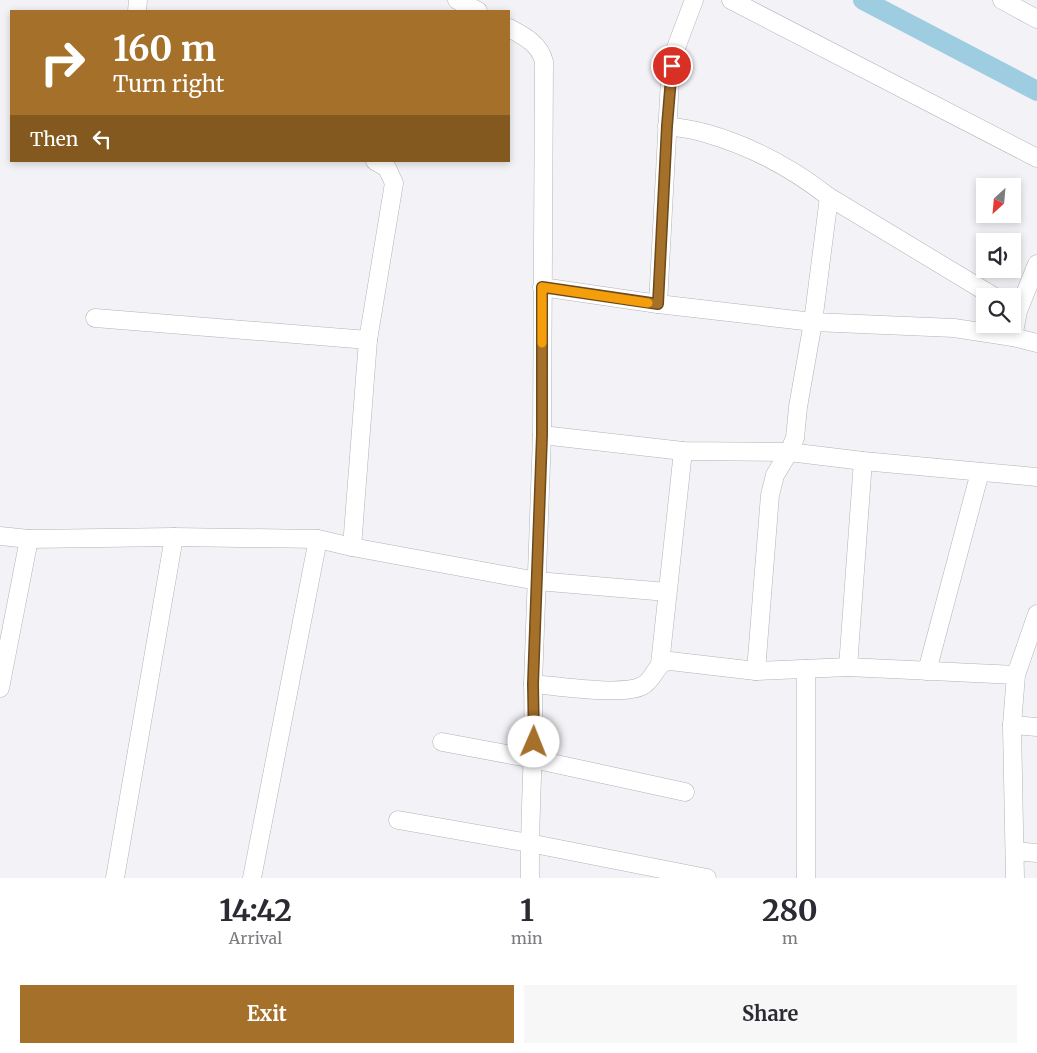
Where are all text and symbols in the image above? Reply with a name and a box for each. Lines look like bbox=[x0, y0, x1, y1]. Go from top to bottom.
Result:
text: 160 m bbox=[113, 27, 216, 71]
icon: right bbox=[30, 30, 95, 95]
pin bbox=[651, 45, 693, 87]
icon: arrive bbox=[658, 52, 686, 80]
text: Turn right bbox=[113, 70, 224, 98]
icon: left bbox=[88, 125, 116, 153]
text: Then bbox=[30, 127, 78, 151]
north arrow bbox=[976, 178, 1021, 222]
map controls bbox=[976, 178, 1021, 333]
button: sound bbox=[976, 233, 1021, 278]
button: search bbox=[976, 288, 1021, 333]
position arrow bbox=[507, 715, 559, 767]
text: 14:42 bbox=[219, 891, 292, 929]
text: 1 bbox=[520, 891, 534, 929]
text: 280 bbox=[762, 891, 818, 929]
text: Arrival bbox=[229, 928, 282, 948]
text: min bbox=[511, 928, 543, 948]
text: m bbox=[782, 928, 798, 948]
button: Exit bbox=[20, 985, 514, 1043]
button: Share bbox=[524, 985, 1017, 1043]

